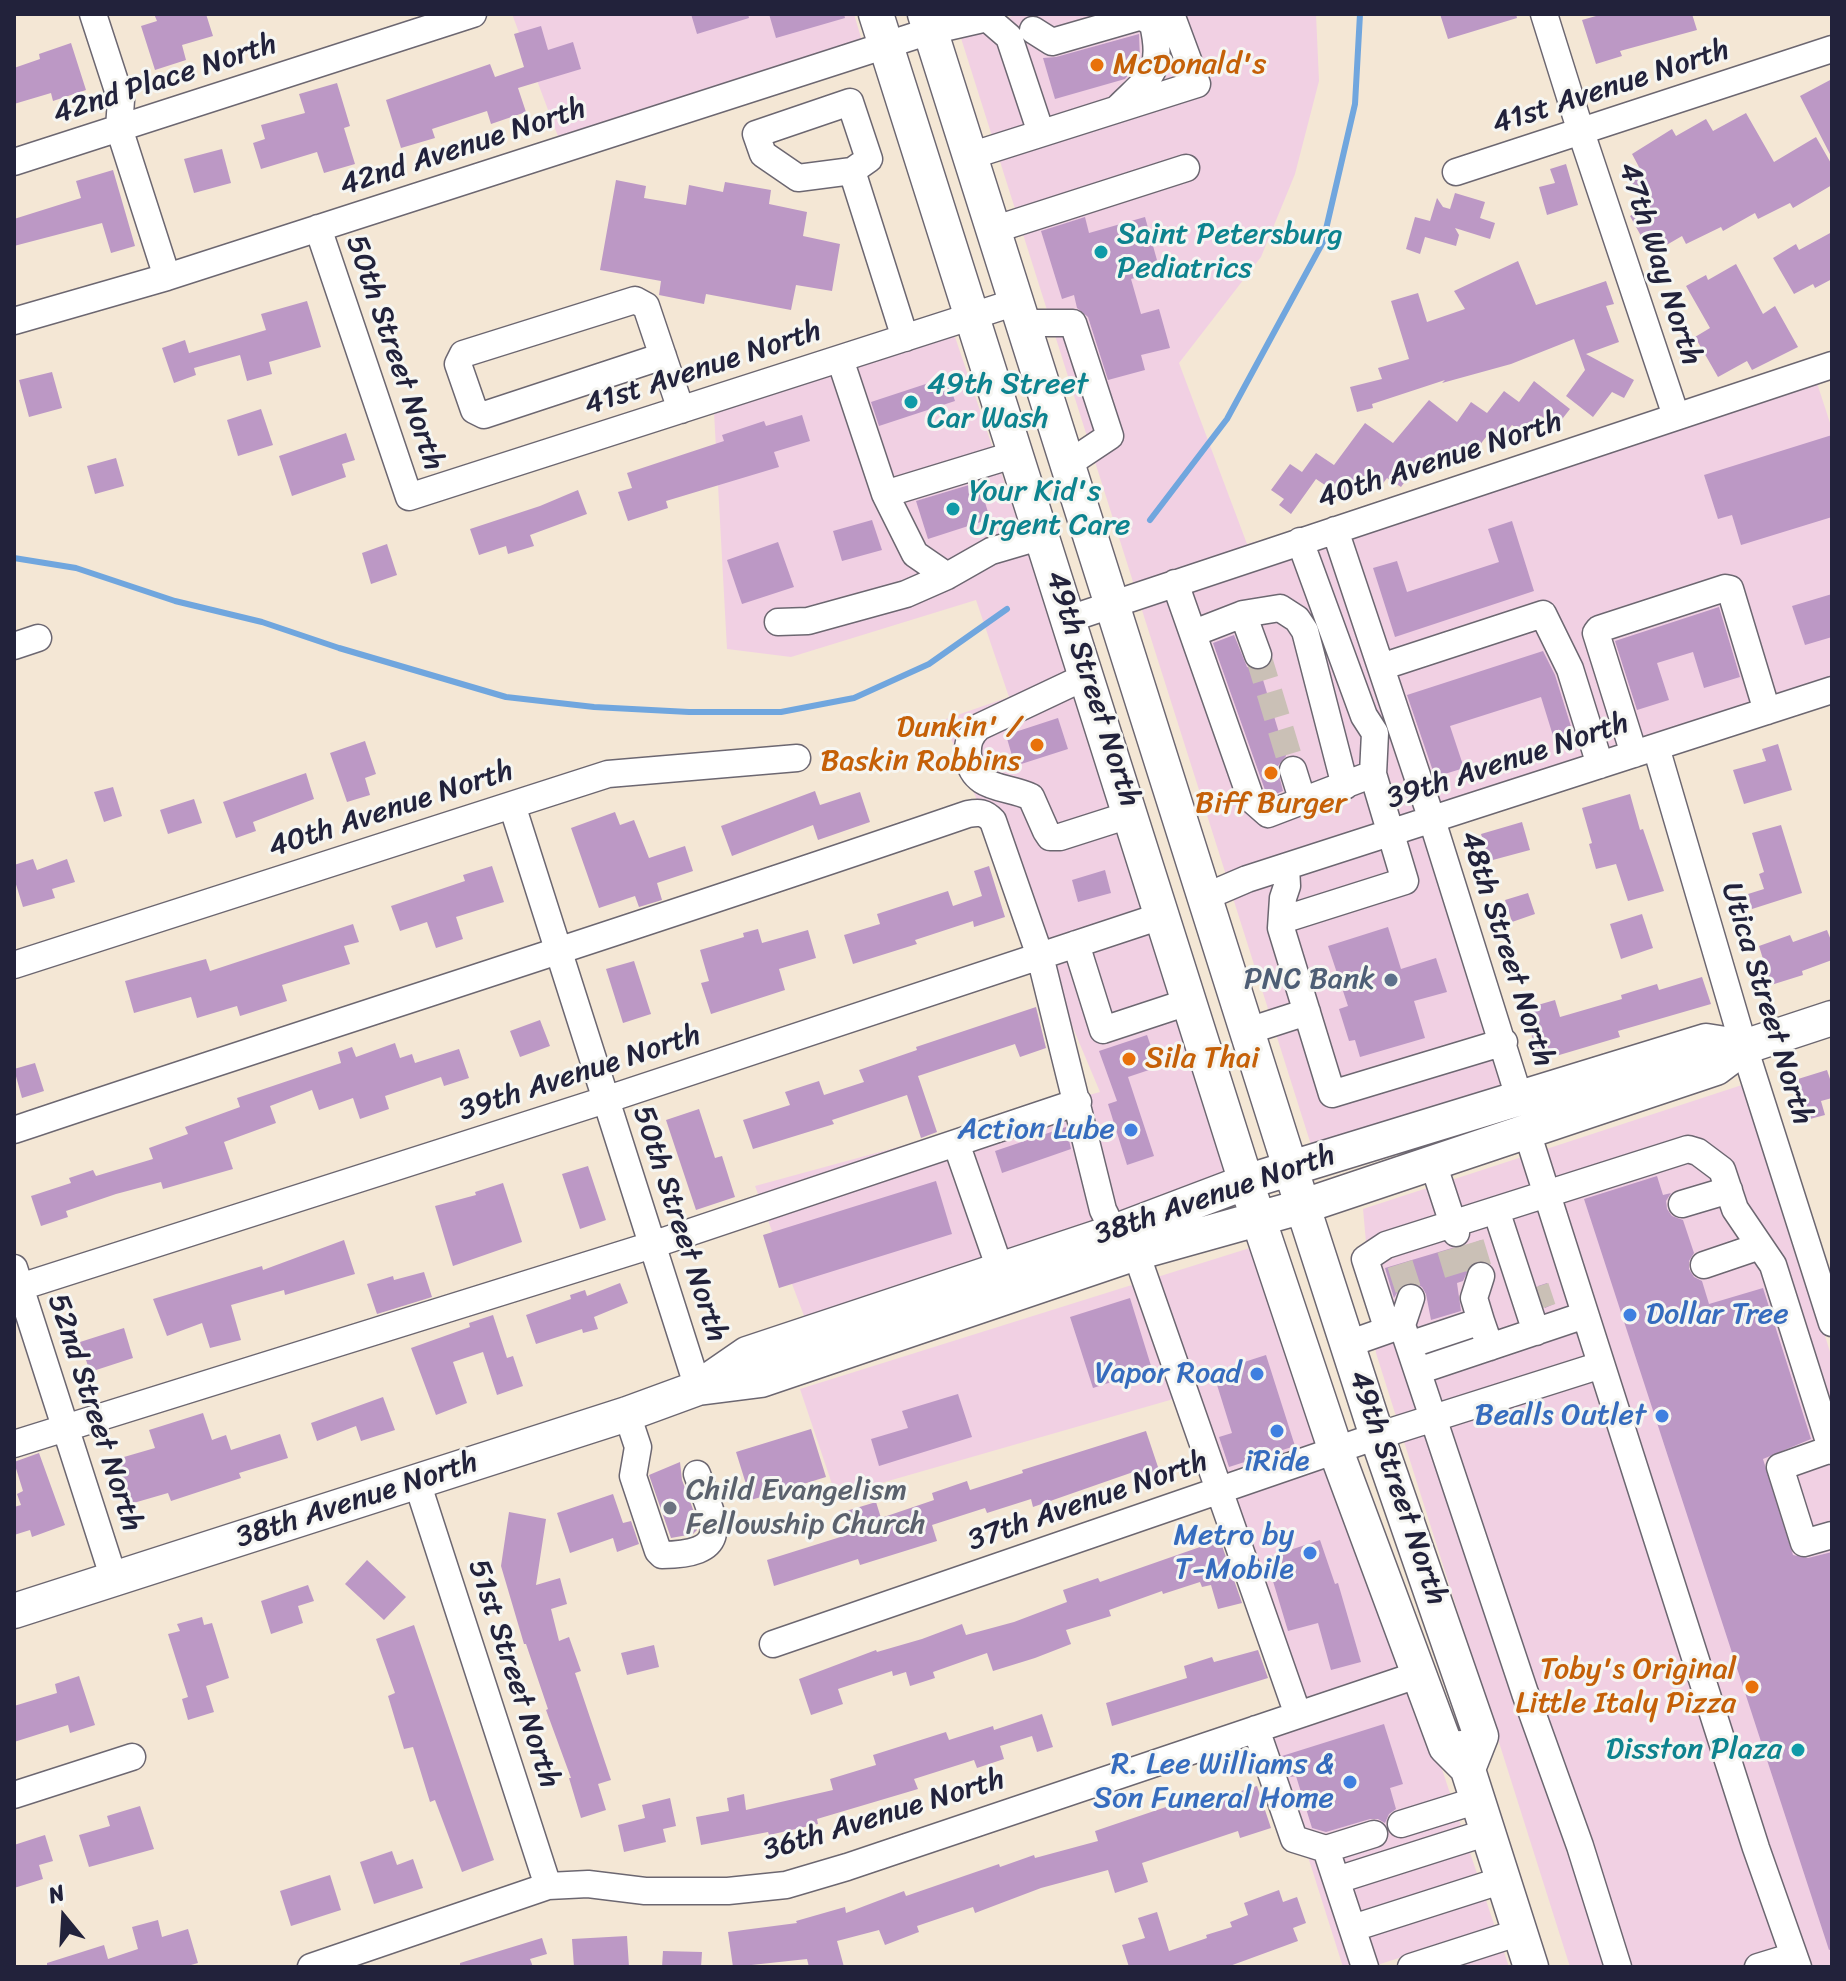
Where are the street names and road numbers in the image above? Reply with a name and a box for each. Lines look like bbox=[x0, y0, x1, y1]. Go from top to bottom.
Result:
street label: 42nd Place North bbox=[49, 27, 281, 133]
street label: 41st Avenue North bbox=[1488, 33, 1734, 143]
street label: 42nd Avenue North bbox=[335, 91, 591, 205]
street label: 47th Way North bbox=[1609, 158, 1709, 370]
street label: 50th Street North bbox=[337, 231, 451, 475]
street label: 41st Avenue North bbox=[580, 314, 826, 424]
street label: 40th Avenue North bbox=[1313, 404, 1567, 518]
street label: 49th Street North bbox=[1037, 566, 1147, 812]
street label: 39th Avenue North bbox=[1382, 706, 1634, 818]
street label: 40th Avenue North bbox=[264, 753, 518, 867]
street label: 48th Street North bbox=[1451, 827, 1561, 1071]
street label: Utica Street North bbox=[1712, 879, 1820, 1129]
street label: 39th Avenue North bbox=[454, 1018, 706, 1130]
street label: 50th Street North bbox=[624, 1101, 734, 1347]
street label: 38th Avenue North bbox=[1090, 1138, 1340, 1254]
street label: 52nd Street North bbox=[39, 1290, 149, 1536]
street label: 49th Street North bbox=[1340, 1366, 1454, 1610]
street label: 37th Avenue North bbox=[964, 1444, 1212, 1560]
street label: 38th Avenue North bbox=[232, 1445, 482, 1557]
street label: 51st Street North bbox=[459, 1555, 567, 1793]
street label: 36th Avenue North bbox=[759, 1762, 1009, 1870]

